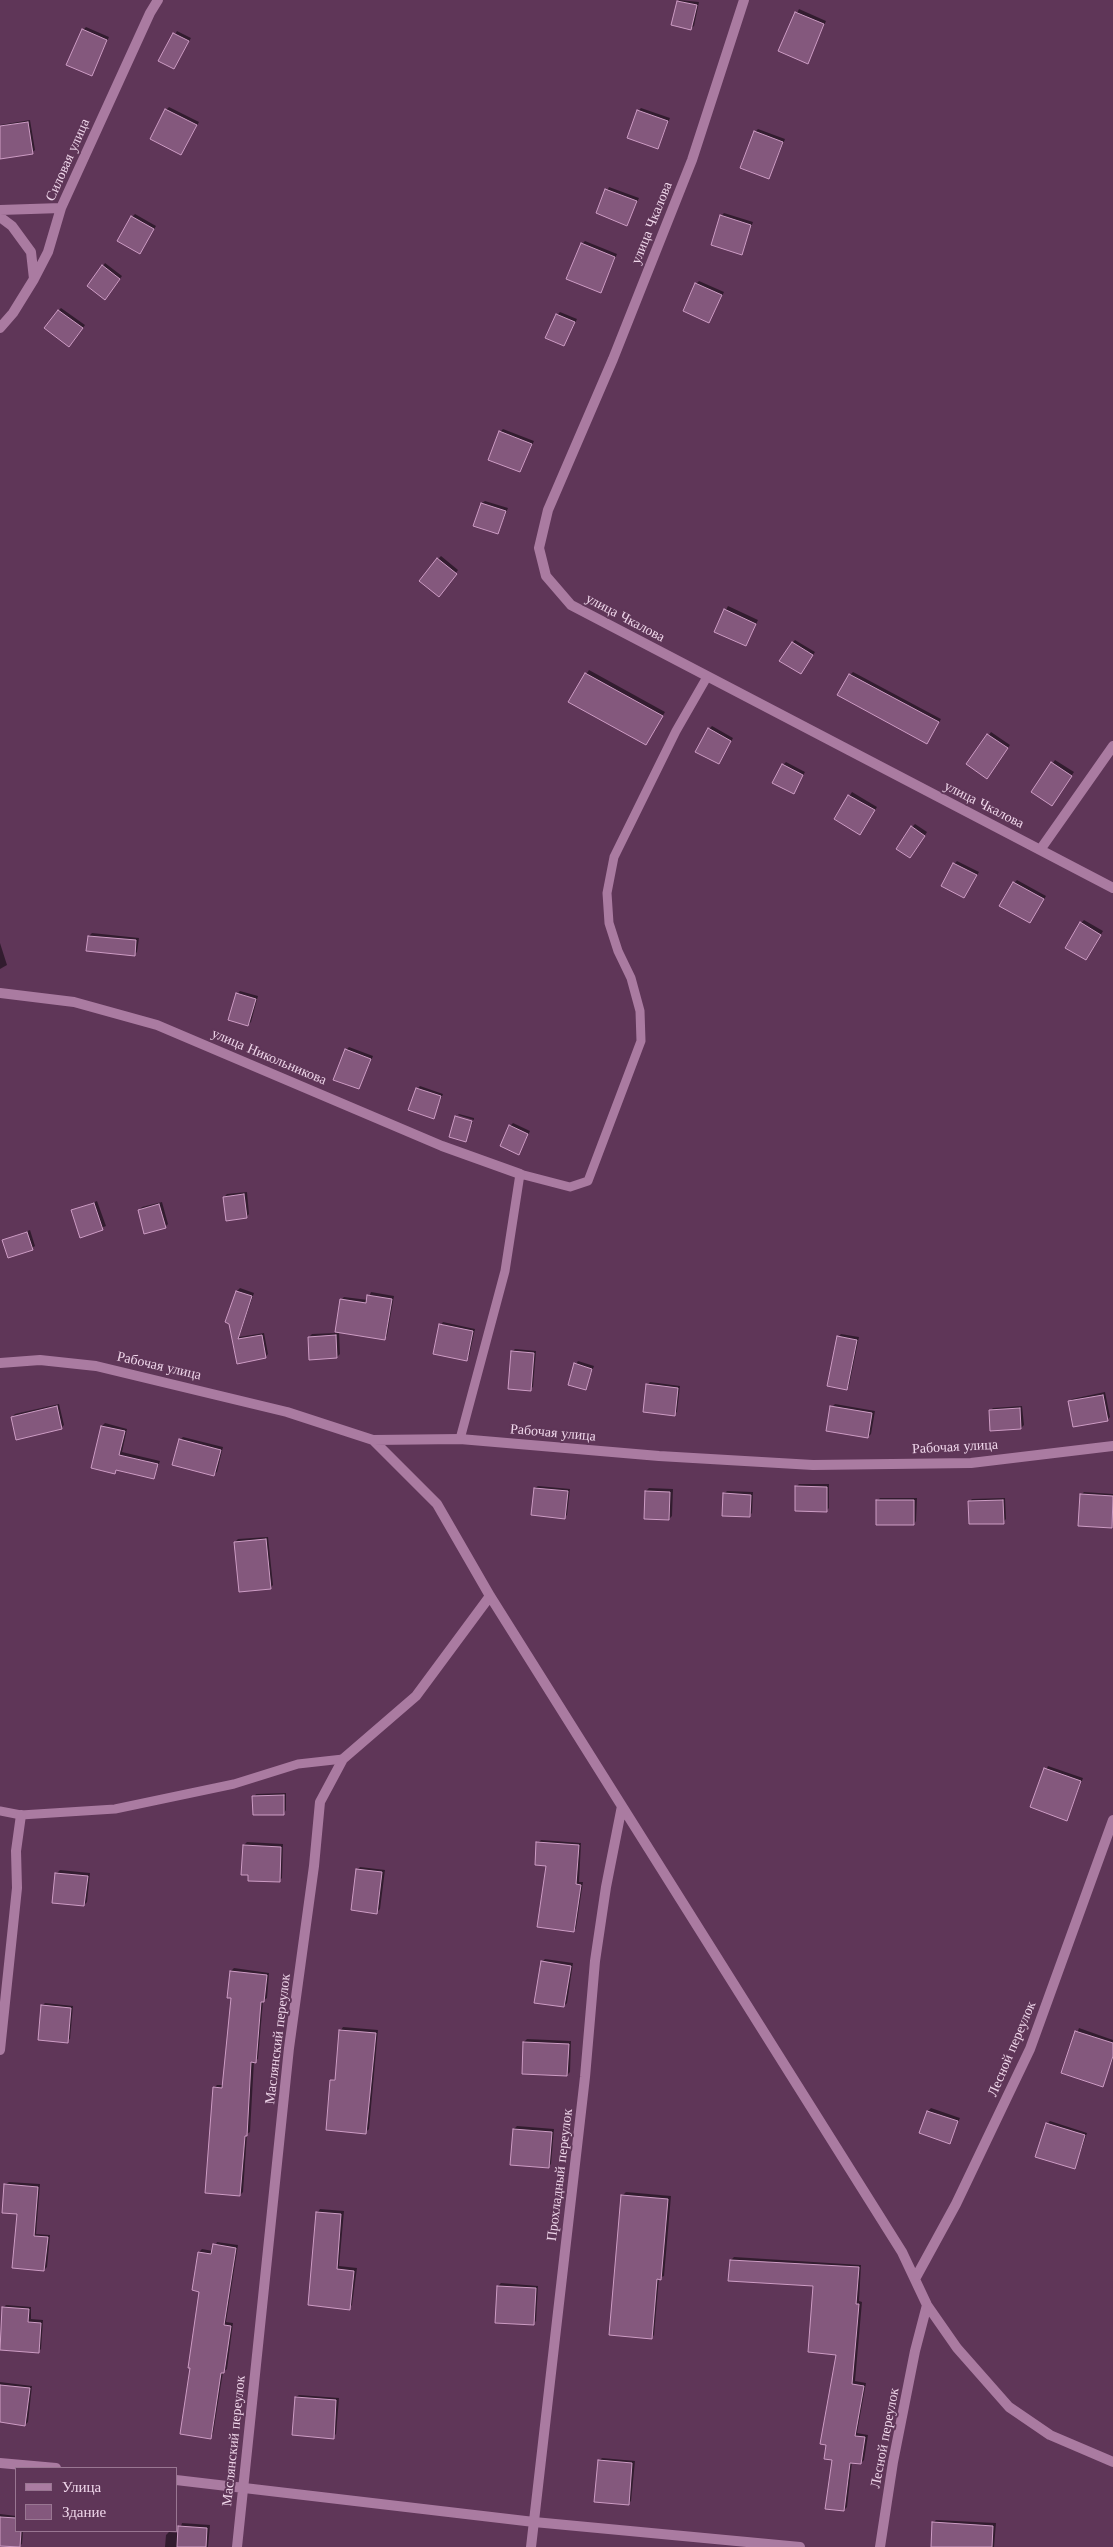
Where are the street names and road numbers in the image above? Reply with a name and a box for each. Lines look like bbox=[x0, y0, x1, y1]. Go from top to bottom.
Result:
street label: Силовая улица bbox=[42, 116, 94, 204]
street label: улица Чкалова bbox=[628, 179, 676, 267]
street label: улица Чкалова bbox=[583, 590, 667, 646]
street label: улица Чкалова bbox=[941, 778, 1027, 832]
street label: улица Никольникова bbox=[209, 1025, 329, 1089]
street label: Рабочая улица bbox=[115, 1348, 203, 1384]
street label: Рабочая улица bbox=[509, 1421, 597, 1445]
street label: Рабочая улица bbox=[912, 1436, 998, 1458]
street label: Маслянский переулок bbox=[262, 1973, 294, 2105]
street label: Лесной переулок bbox=[984, 1999, 1040, 2099]
street label: Прохладный переулок bbox=[544, 2108, 576, 2242]
street label: Маслянский переулок bbox=[219, 2375, 249, 2507]
street label: Лесной переулок bbox=[867, 2386, 903, 2490]

